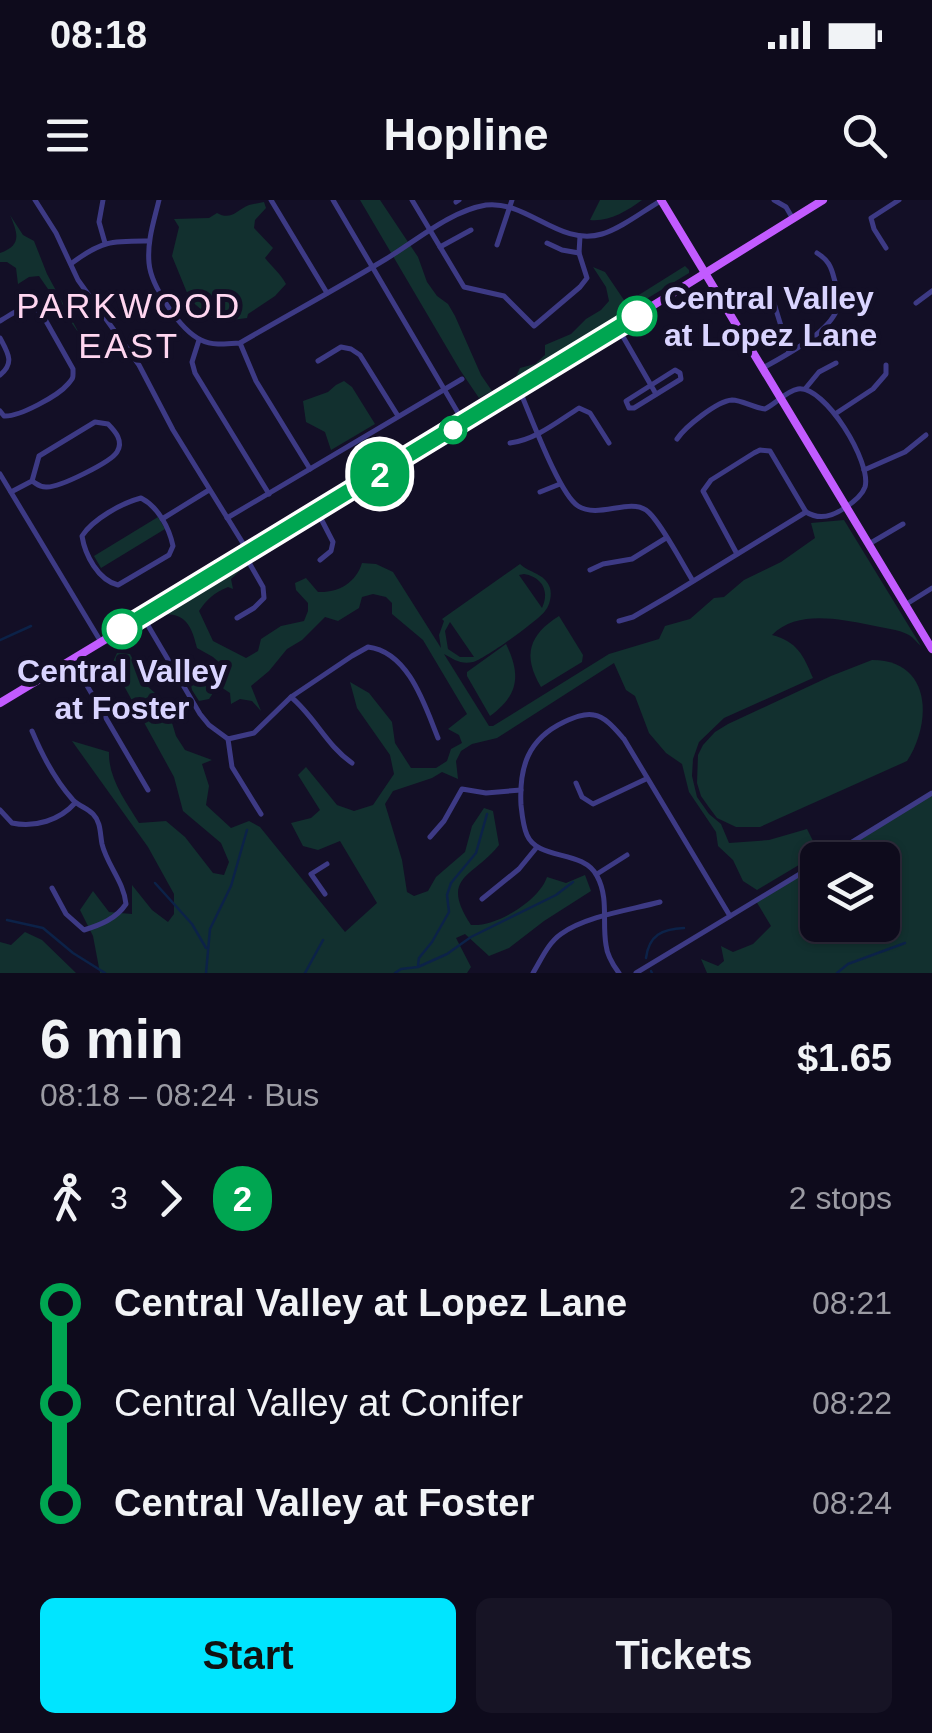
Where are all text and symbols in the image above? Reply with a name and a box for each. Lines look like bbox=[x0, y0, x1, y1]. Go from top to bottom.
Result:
text: 08:18 bbox=[50, 14, 147, 56]
icon: menu bbox=[40, 108, 95, 163]
icon: search bbox=[837, 108, 892, 163]
text: Hopline bbox=[384, 109, 549, 160]
place label: Central Valley at Lopez Lane bbox=[664, 280, 877, 353]
district label: PARKWOOD EAST bbox=[16, 286, 242, 365]
marker: Central Valley at Lopez Lane bbox=[618, 297, 656, 335]
unlabelled marker bbox=[440, 417, 466, 443]
line badge: 2 bbox=[348, 442, 412, 506]
text: 2 bbox=[370, 455, 390, 494]
marker: Central Valley at Foster bbox=[103, 610, 141, 648]
place label: Central Valley at Foster bbox=[17, 653, 227, 726]
map controls bbox=[800, 842, 900, 942]
button: layers bbox=[800, 842, 900, 942]
text: 6 min bbox=[40, 1008, 184, 1070]
text: $1.65 bbox=[797, 1037, 892, 1079]
text: 08:18 – 08:24 · Bus bbox=[40, 1077, 319, 1113]
icon: walk bbox=[40, 1171, 95, 1226]
icon: forward bbox=[143, 1171, 198, 1226]
text: 2 bbox=[233, 1179, 252, 1218]
text: 3 bbox=[110, 1180, 128, 1216]
text: 2 stops bbox=[789, 1180, 892, 1216]
text: Central Valley at Lopez Lane bbox=[114, 1282, 627, 1324]
text: 08:21 bbox=[812, 1285, 892, 1321]
text: Central Valley at Conifer bbox=[114, 1382, 523, 1424]
text: 08:22 bbox=[812, 1385, 892, 1421]
text: Central Valley at Foster bbox=[114, 1482, 534, 1524]
text: 08:24 bbox=[812, 1485, 892, 1521]
button: Start bbox=[40, 1598, 456, 1713]
button: Tickets bbox=[476, 1598, 892, 1713]

